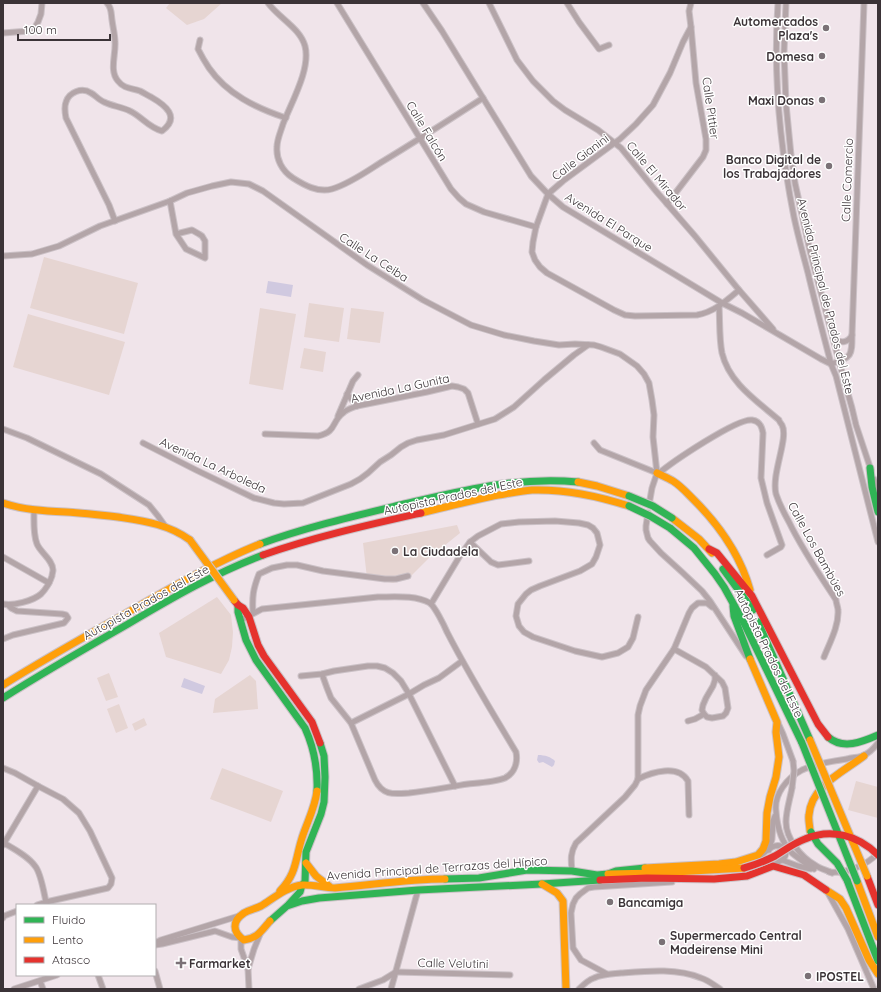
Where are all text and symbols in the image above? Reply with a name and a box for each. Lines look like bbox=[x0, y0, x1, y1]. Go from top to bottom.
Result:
place label: Automercados Plaza's bbox=[733, 14, 818, 43]
scale bar bbox=[18, 16, 110, 42]
text: 100 m bbox=[24, 22, 57, 37]
marker: Automercados Plaza's bbox=[821, 23, 831, 33]
place label: Domesa bbox=[766, 49, 814, 64]
marker: Domesa bbox=[817, 51, 827, 61]
street label: Calle Pittier bbox=[699, 76, 723, 140]
place label: Maxi Donas bbox=[748, 93, 814, 108]
marker: Maxi Donas bbox=[817, 95, 827, 105]
street label: Calle Falcón bbox=[403, 98, 451, 164]
street label: Calle Gianini bbox=[548, 131, 612, 183]
street label: Calle El Mirador bbox=[623, 138, 691, 214]
street label: Calle Comercio bbox=[838, 138, 856, 222]
place label: Banco Digital de los Trabajadores bbox=[723, 152, 821, 181]
marker: Banco Digital de los Trabajadores bbox=[824, 161, 834, 171]
street label: Avenida El Parque bbox=[563, 189, 656, 255]
street label: Avenida Principal de Prados del Este bbox=[794, 196, 858, 396]
street label: Calle La Ceiba bbox=[337, 229, 411, 285]
street label: Avenida La Gunita bbox=[349, 370, 451, 406]
street label: Avenida La Arboleda bbox=[157, 434, 269, 496]
street label: Autopista Prados del Este bbox=[382, 474, 524, 518]
street label: Calle Los Bambúes bbox=[785, 499, 849, 599]
place label: La Ciudadela bbox=[403, 544, 479, 559]
marker: La Ciudadela bbox=[390, 546, 400, 556]
street label: Autopista Prados del Este bbox=[80, 561, 212, 643]
street label: Autopista Prados del Este bbox=[731, 586, 807, 720]
street label: Avenida Principal de Terrazas del Hípico bbox=[326, 853, 548, 883]
place label: Bancamiga bbox=[618, 895, 683, 910]
marker: Bancamiga bbox=[605, 897, 615, 907]
legend bbox=[16, 904, 156, 976]
text: Fluido bbox=[52, 912, 85, 927]
place label: Supermercado Central Madeirense Mini bbox=[670, 928, 802, 957]
text: Lento bbox=[52, 932, 83, 947]
marker: Supermercado Central Madeirense Mini bbox=[657, 937, 667, 947]
text: Atasco bbox=[52, 952, 90, 967]
street label: Calle Velutini bbox=[418, 955, 488, 971]
place label: Farmarket bbox=[189, 956, 251, 971]
marker: Farmarket bbox=[176, 958, 186, 968]
place label: IPOSTEL bbox=[816, 969, 864, 984]
marker: IPOSTEL bbox=[803, 971, 813, 981]

